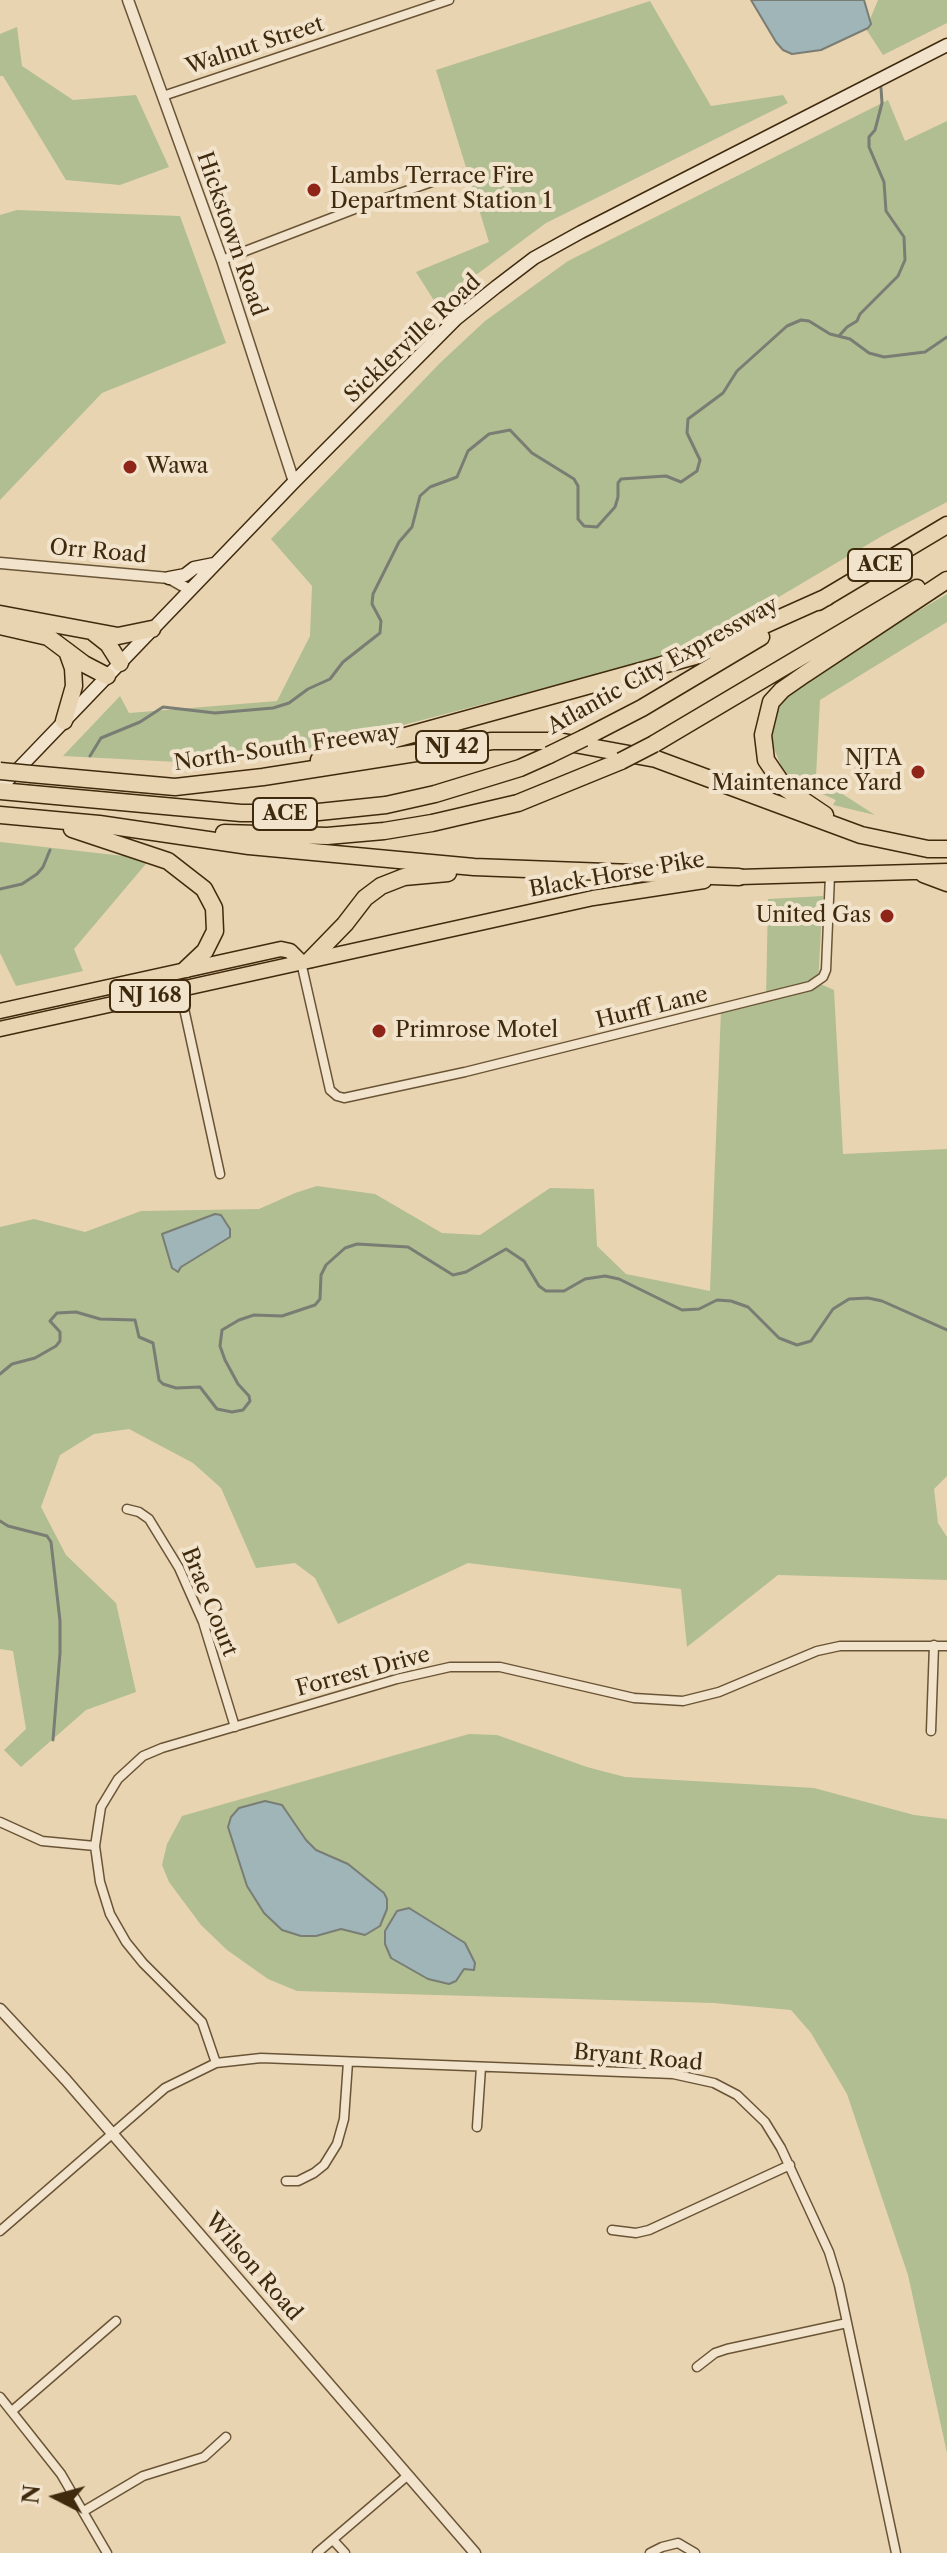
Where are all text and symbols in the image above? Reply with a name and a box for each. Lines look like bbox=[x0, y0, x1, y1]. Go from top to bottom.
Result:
street label: Walnut Street bbox=[183, 11, 327, 81]
street label: Hickstown Road bbox=[190, 148, 272, 320]
place label: Lambs Terrace Fire Department Station 1 bbox=[330, 164, 552, 216]
marker: Lambs Terrace Fire Department Station 1 bbox=[305, 181, 323, 199]
street label: Sicklerville Road bbox=[339, 269, 487, 409]
place label: Wawa bbox=[146, 454, 208, 480]
marker: Wawa bbox=[121, 458, 139, 476]
street label: Orr Road bbox=[48, 535, 148, 569]
road number: ACE bbox=[848, 549, 912, 581]
street label: Atlantic City Expressway bbox=[543, 591, 783, 741]
street label: North-South Freeway bbox=[172, 719, 402, 777]
road number: NJ 42 bbox=[416, 731, 488, 763]
place label: NJTA Maintenance Yard bbox=[711, 746, 902, 798]
marker: NJTA Maintenance Yard bbox=[909, 763, 927, 781]
road number: ACE bbox=[253, 798, 317, 830]
street label: Black Horse Pike bbox=[527, 847, 707, 903]
place label: United Gas bbox=[756, 903, 871, 929]
marker: United Gas bbox=[878, 907, 896, 925]
road number: NJ 168 bbox=[110, 980, 190, 1012]
street label: Hurff Lane bbox=[593, 981, 711, 1035]
place label: Primrose Motel bbox=[395, 1018, 558, 1044]
marker: Primrose Motel bbox=[370, 1022, 388, 1040]
street label: Brae Court bbox=[175, 1544, 243, 1660]
street label: Forrest Drive bbox=[293, 1641, 433, 1703]
street label: Bryant Road bbox=[572, 2039, 704, 2077]
street label: Wilson Road bbox=[199, 2208, 307, 2326]
north arrow bbox=[16, 2457, 96, 2537]
text: N bbox=[17, 2484, 46, 2505]

